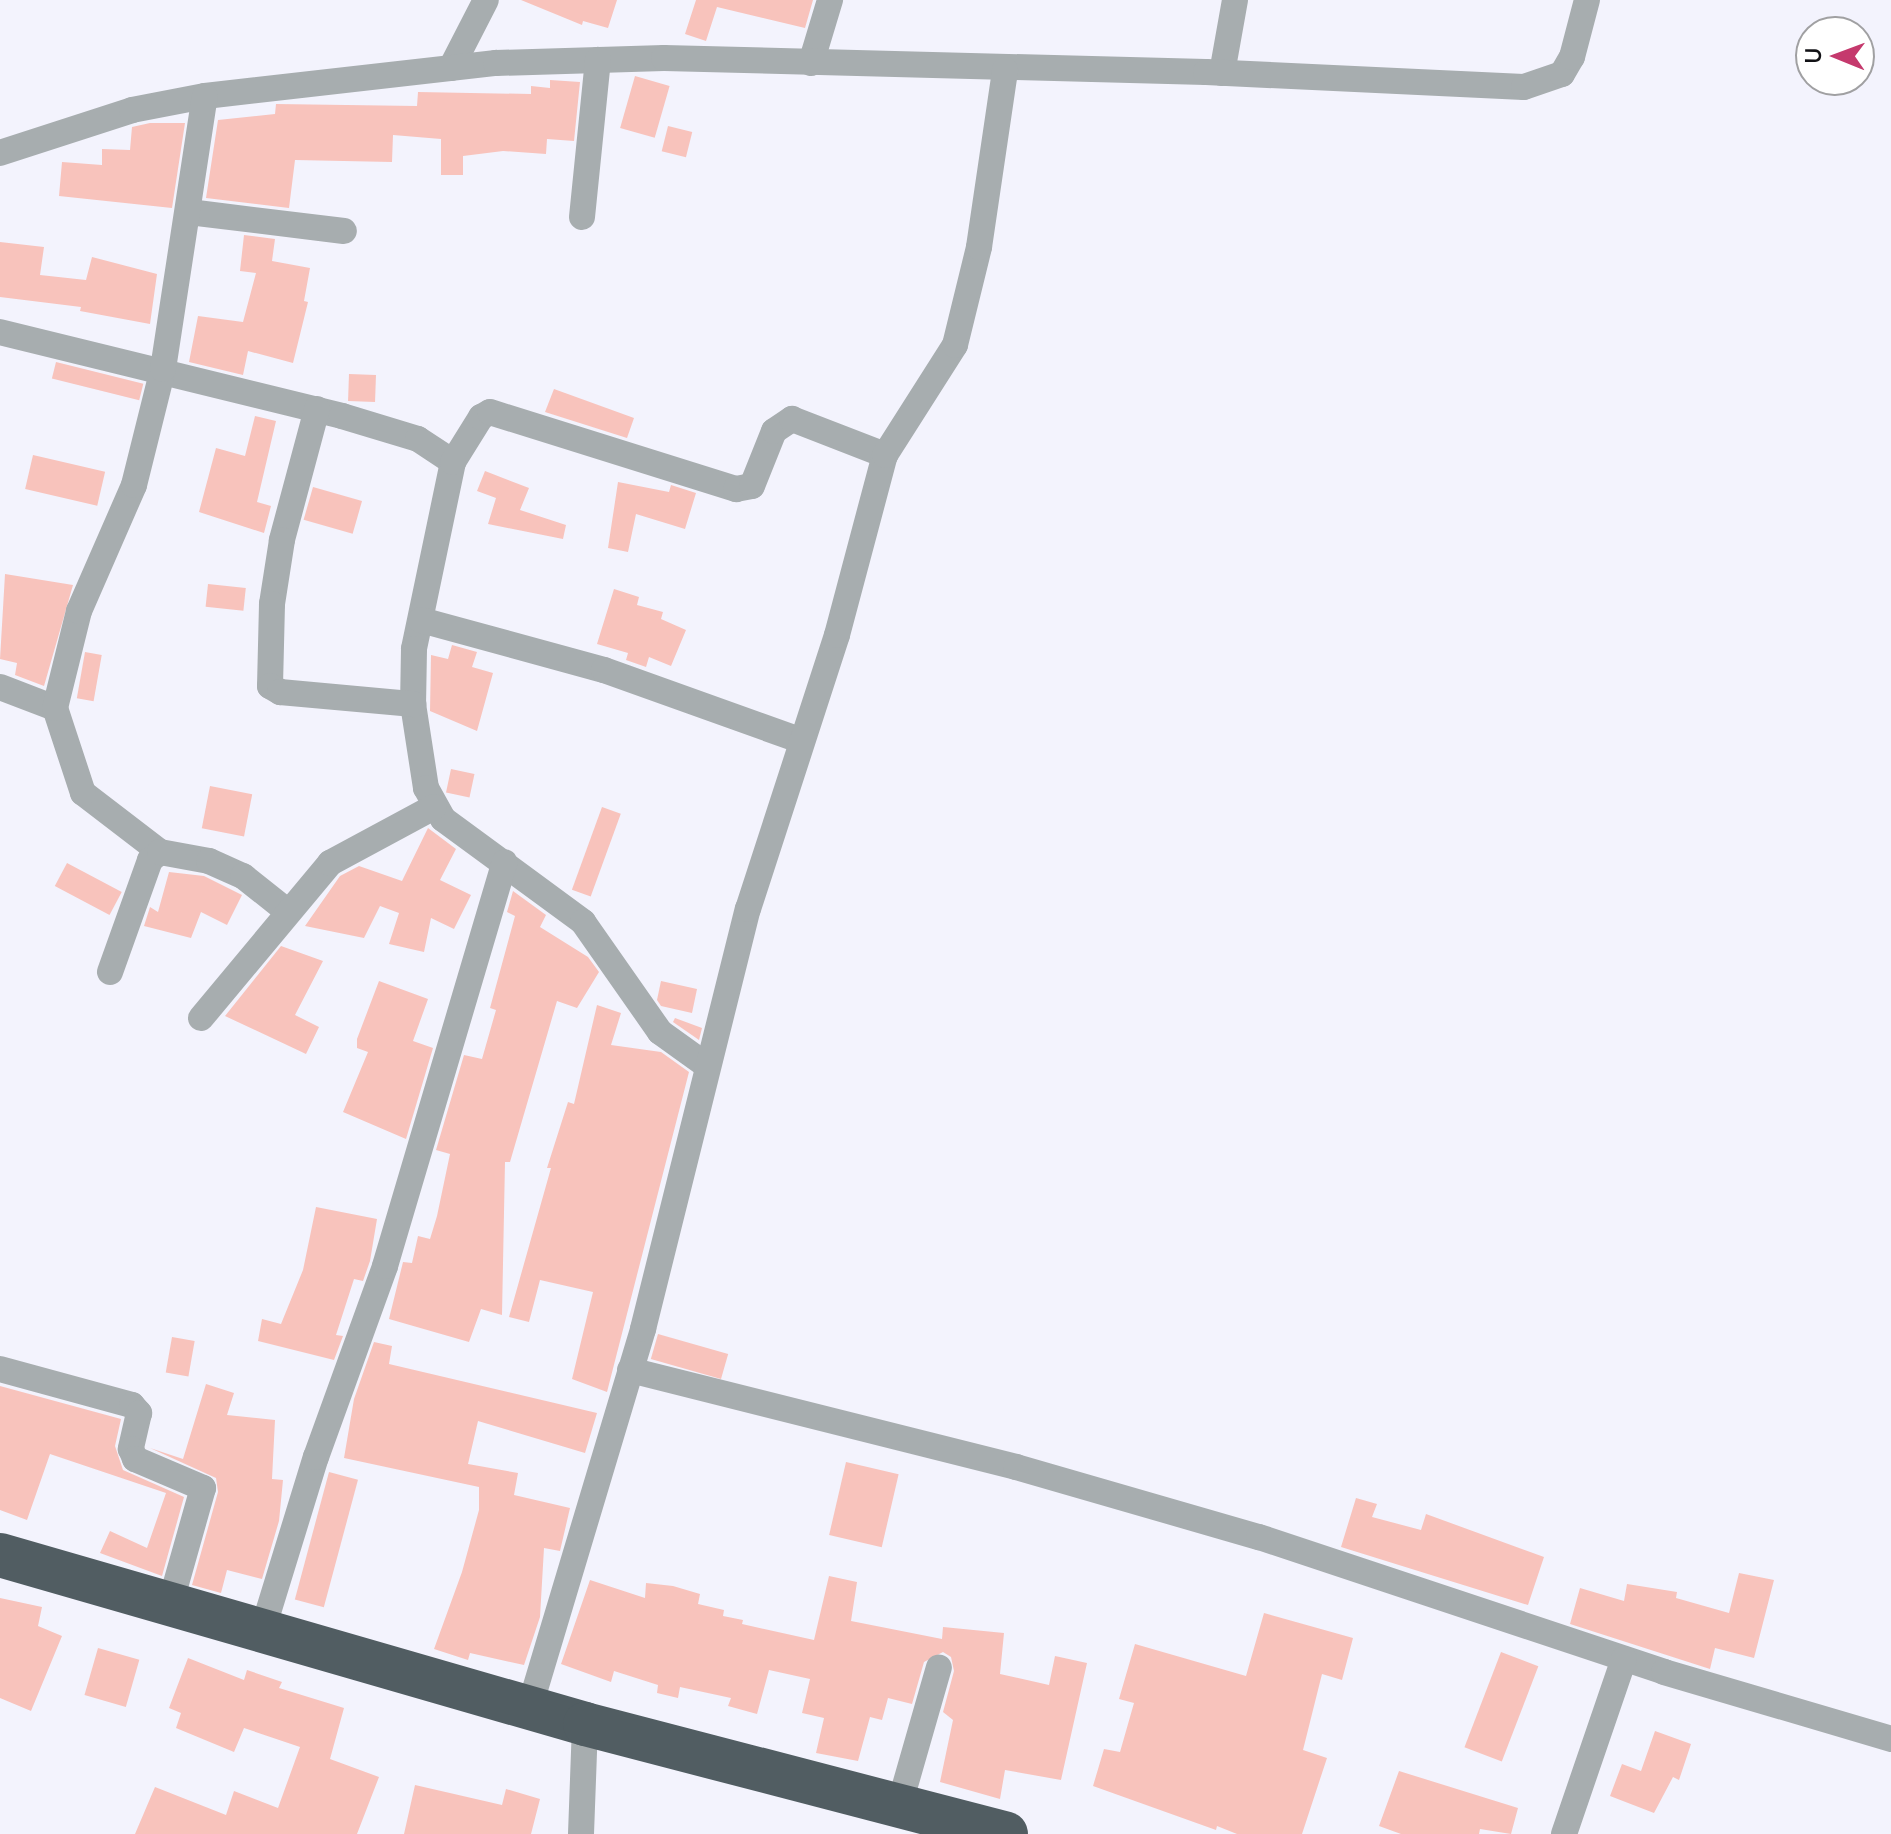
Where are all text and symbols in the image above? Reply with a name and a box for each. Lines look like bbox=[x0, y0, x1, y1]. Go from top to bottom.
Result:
north arrow bbox=[1795, 16, 1875, 96]
text: U bbox=[1798, 47, 1828, 64]

